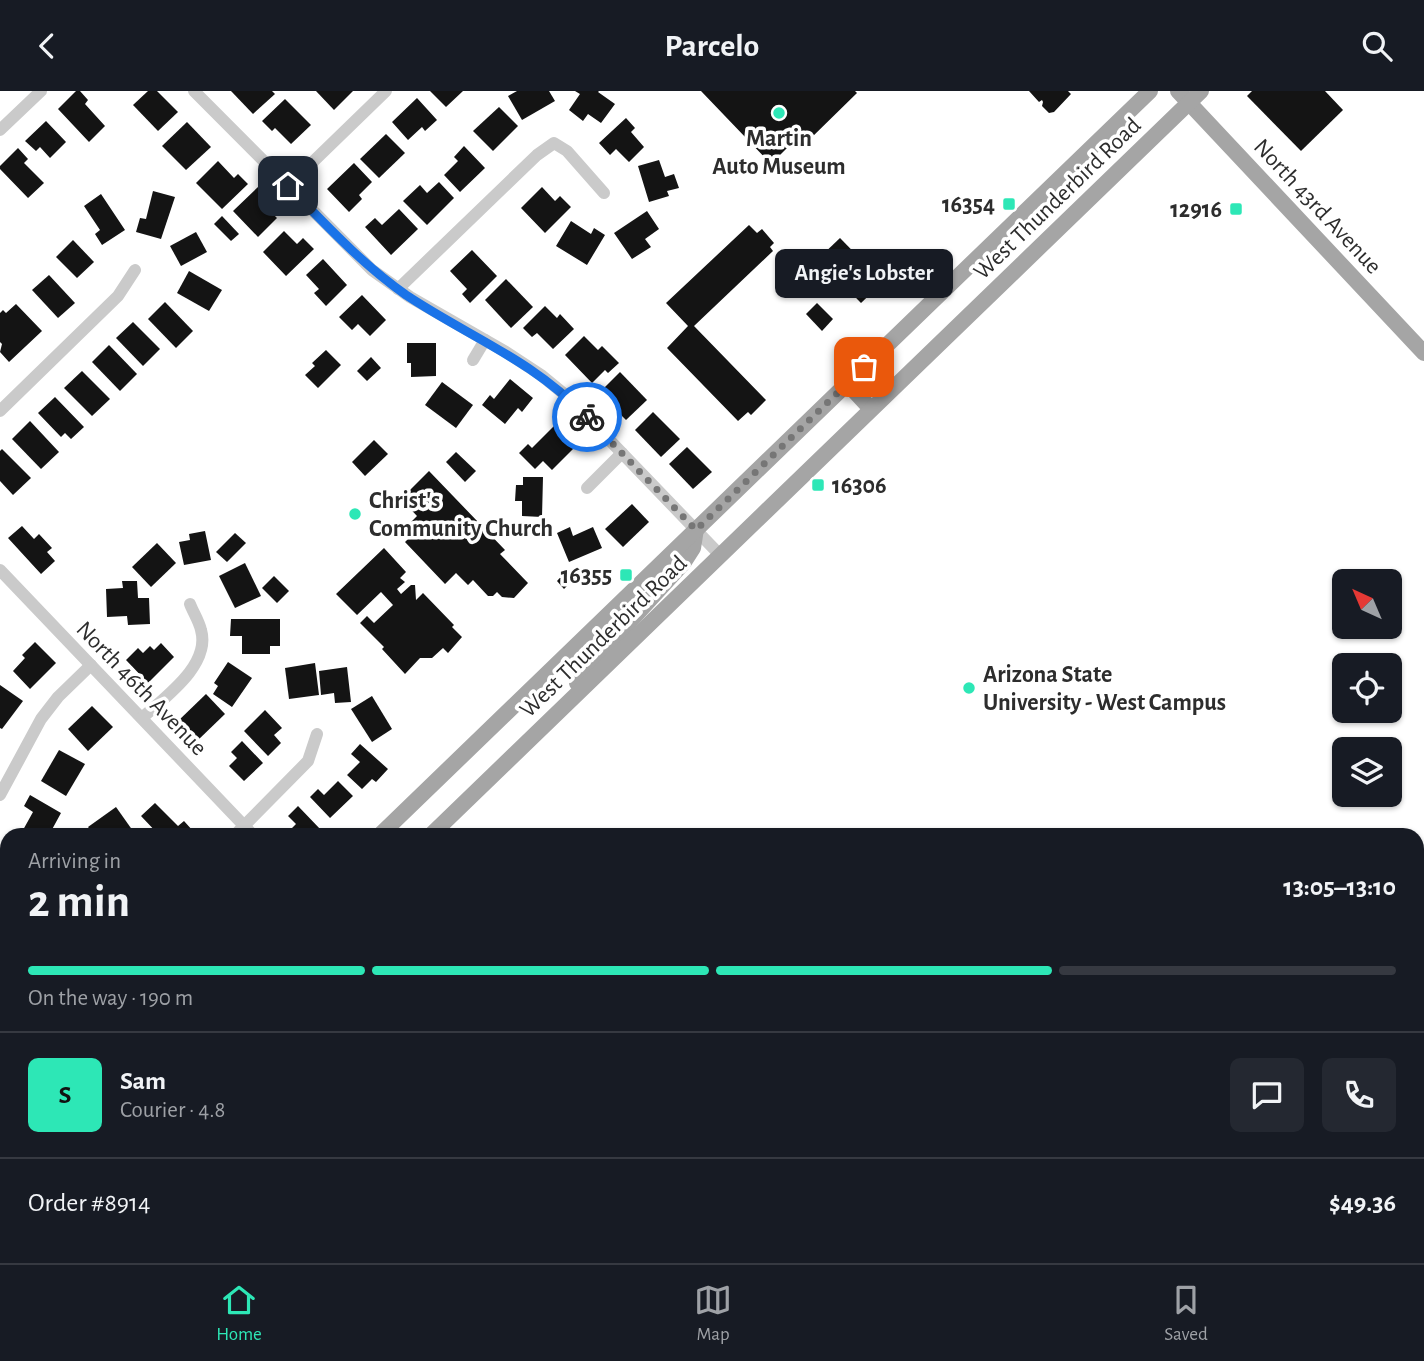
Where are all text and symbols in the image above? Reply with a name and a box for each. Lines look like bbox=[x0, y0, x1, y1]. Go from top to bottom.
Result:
icon: back bbox=[28, 27, 66, 65]
icon: search bbox=[1358, 27, 1396, 65]
text: Parcelo bbox=[665, 30, 759, 62]
marker: Martin Auto Museum bbox=[771, 105, 787, 121]
street label: West Thunderbird Road bbox=[970, 113, 1146, 284]
place label: Martin Auto Museum bbox=[712, 127, 846, 179]
street label: North 43rd Avenue bbox=[1249, 135, 1386, 279]
pin bbox=[258, 156, 318, 216]
icon: home bbox=[269, 167, 307, 205]
place label: 16354 bbox=[942, 193, 995, 217]
marker: 16354 bbox=[1001, 196, 1017, 212]
place label: 12916 bbox=[1170, 198, 1222, 222]
marker: 12916 bbox=[1228, 201, 1244, 217]
callout: Angie's Lobster bbox=[775, 248, 953, 297]
text: Angie's Lobster bbox=[794, 262, 934, 285]
pin bbox=[834, 337, 894, 397]
icon: bag bbox=[845, 348, 883, 386]
courier bbox=[552, 382, 622, 452]
icon: bike bbox=[568, 398, 606, 436]
place label: 16306 bbox=[832, 474, 887, 498]
marker: 16306 bbox=[810, 477, 826, 493]
place label: Christ's Community Church bbox=[369, 489, 553, 541]
marker: Christ's Community Church bbox=[347, 506, 363, 522]
street label: West Thunderbird Road bbox=[516, 551, 692, 722]
place label: 16355 bbox=[561, 564, 612, 588]
marker: 16355 bbox=[618, 567, 634, 583]
north arrow bbox=[1332, 569, 1402, 639]
map controls bbox=[1332, 569, 1402, 807]
street label: North 46th Avenue bbox=[71, 617, 211, 760]
button: locate bbox=[1332, 653, 1402, 723]
place label: Arizona State University - West Campus bbox=[983, 663, 1226, 715]
marker: Arizona State University - West Campus bbox=[961, 680, 977, 696]
button: layers bbox=[1332, 737, 1402, 807]
text: Arriving in bbox=[28, 850, 121, 873]
text: 13:05–13:10 bbox=[1283, 874, 1396, 900]
text: 2 min bbox=[28, 879, 130, 925]
text: On the way · 190 m bbox=[28, 987, 193, 1010]
button: chat bbox=[1230, 1058, 1304, 1132]
button: phone bbox=[1322, 1058, 1396, 1132]
text: Sam bbox=[120, 1068, 166, 1094]
text: S bbox=[59, 1082, 71, 1108]
text: Courier · 4.8 bbox=[120, 1099, 225, 1122]
text: Order #8914 bbox=[28, 1190, 150, 1216]
text: $49.36 bbox=[1329, 1190, 1396, 1216]
tab: Home bbox=[216, 1281, 262, 1346]
tab: Map bbox=[694, 1281, 732, 1346]
tab: Saved bbox=[1164, 1281, 1208, 1346]

